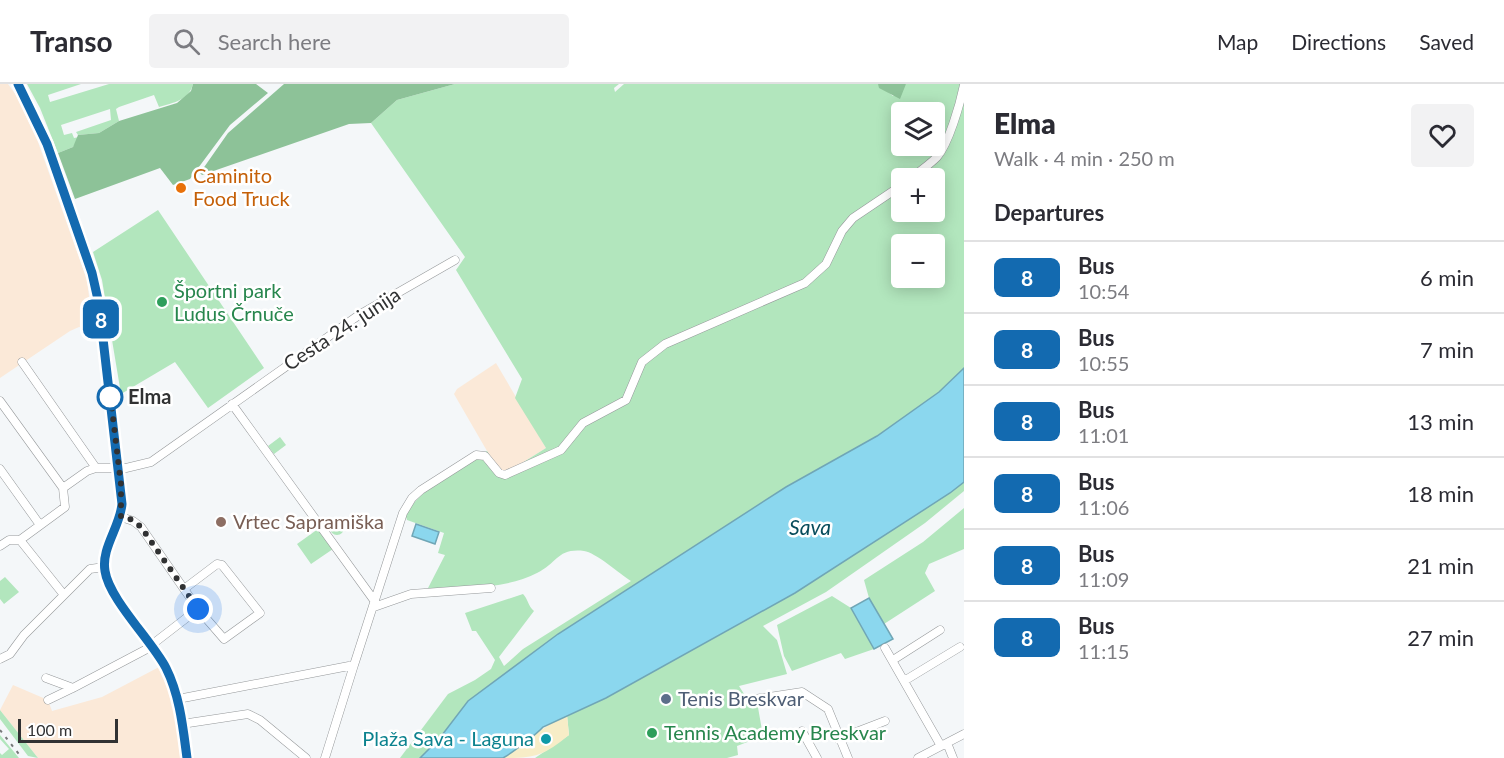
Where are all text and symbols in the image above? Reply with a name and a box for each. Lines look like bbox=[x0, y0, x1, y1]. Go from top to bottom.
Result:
search box bbox=[149, 14, 569, 68]
text: Transo bbox=[30, 24, 113, 58]
icon: search bbox=[170, 25, 203, 58]
text: Search here bbox=[218, 28, 331, 55]
text: Map bbox=[1217, 29, 1258, 54]
text: Directions bbox=[1291, 29, 1386, 54]
text: Saved bbox=[1419, 29, 1474, 54]
map controls bbox=[891, 102, 945, 288]
button: layers bbox=[891, 102, 945, 156]
button: heart bbox=[1411, 104, 1474, 167]
text: Elma bbox=[994, 106, 1056, 140]
text: Walk · 4 min · 250 m bbox=[994, 146, 1175, 170]
place label: Caminito Food Truck bbox=[193, 163, 290, 210]
button: + bbox=[891, 168, 945, 222]
marker: Caminito Food Truck bbox=[174, 181, 188, 195]
text: Departures bbox=[994, 199, 1104, 226]
button: − bbox=[891, 234, 945, 288]
text: Bus bbox=[1078, 252, 1114, 279]
text: 6 min bbox=[1420, 264, 1474, 291]
text: 8 bbox=[1021, 265, 1033, 290]
place label: Športni park Ludus Črnuče bbox=[174, 278, 294, 325]
text: 10:54 bbox=[1078, 279, 1129, 303]
street label: Cesta 24. junija bbox=[279, 282, 404, 375]
marker: Športni park Ludus Črnuče bbox=[155, 295, 169, 309]
line badge: 8 bbox=[82, 300, 120, 338]
text: 8 bbox=[95, 307, 107, 332]
text: Bus bbox=[1078, 324, 1114, 351]
text: 7 min bbox=[1420, 336, 1474, 363]
text: 8 bbox=[1021, 337, 1033, 362]
text: 10:55 bbox=[1078, 351, 1129, 375]
marker: Elma bbox=[97, 384, 123, 410]
place label: Elma bbox=[128, 384, 171, 408]
text: Bus bbox=[1078, 396, 1114, 423]
text: 13 min bbox=[1407, 408, 1474, 435]
text: 8 bbox=[1021, 409, 1033, 434]
text: 11:01 bbox=[1078, 423, 1129, 447]
text: Bus bbox=[1078, 468, 1114, 495]
text: 18 min bbox=[1407, 480, 1474, 507]
text: 8 bbox=[1021, 481, 1033, 506]
text: 11:06 bbox=[1078, 495, 1129, 519]
place label: Vrtec Sapramiška bbox=[233, 509, 384, 533]
water label: Sava bbox=[789, 514, 831, 539]
marker: Vrtec Sapramiška bbox=[214, 515, 228, 529]
text: Bus bbox=[1078, 540, 1114, 567]
text: 21 min bbox=[1407, 552, 1474, 579]
text: 8 bbox=[1021, 553, 1033, 578]
text: 11:09 bbox=[1078, 567, 1129, 591]
your location bbox=[183, 594, 213, 624]
text: Bus bbox=[1078, 612, 1114, 639]
text: 27 min bbox=[1407, 624, 1474, 651]
text: 8 bbox=[1021, 625, 1033, 650]
text: 11:15 bbox=[1078, 639, 1129, 663]
place label: Tenis Breskvar bbox=[678, 686, 805, 710]
marker: Tenis Breskvar bbox=[659, 692, 673, 706]
scale bar bbox=[18, 716, 118, 744]
text: 100 m bbox=[27, 720, 72, 739]
place label: Tennis Academy Breskvar bbox=[664, 720, 887, 744]
place label: Plaža Sava - Laguna bbox=[362, 726, 534, 750]
marker: Tennis Academy Breskvar bbox=[645, 726, 659, 740]
marker: Plaža Sava - Laguna bbox=[539, 732, 553, 746]

